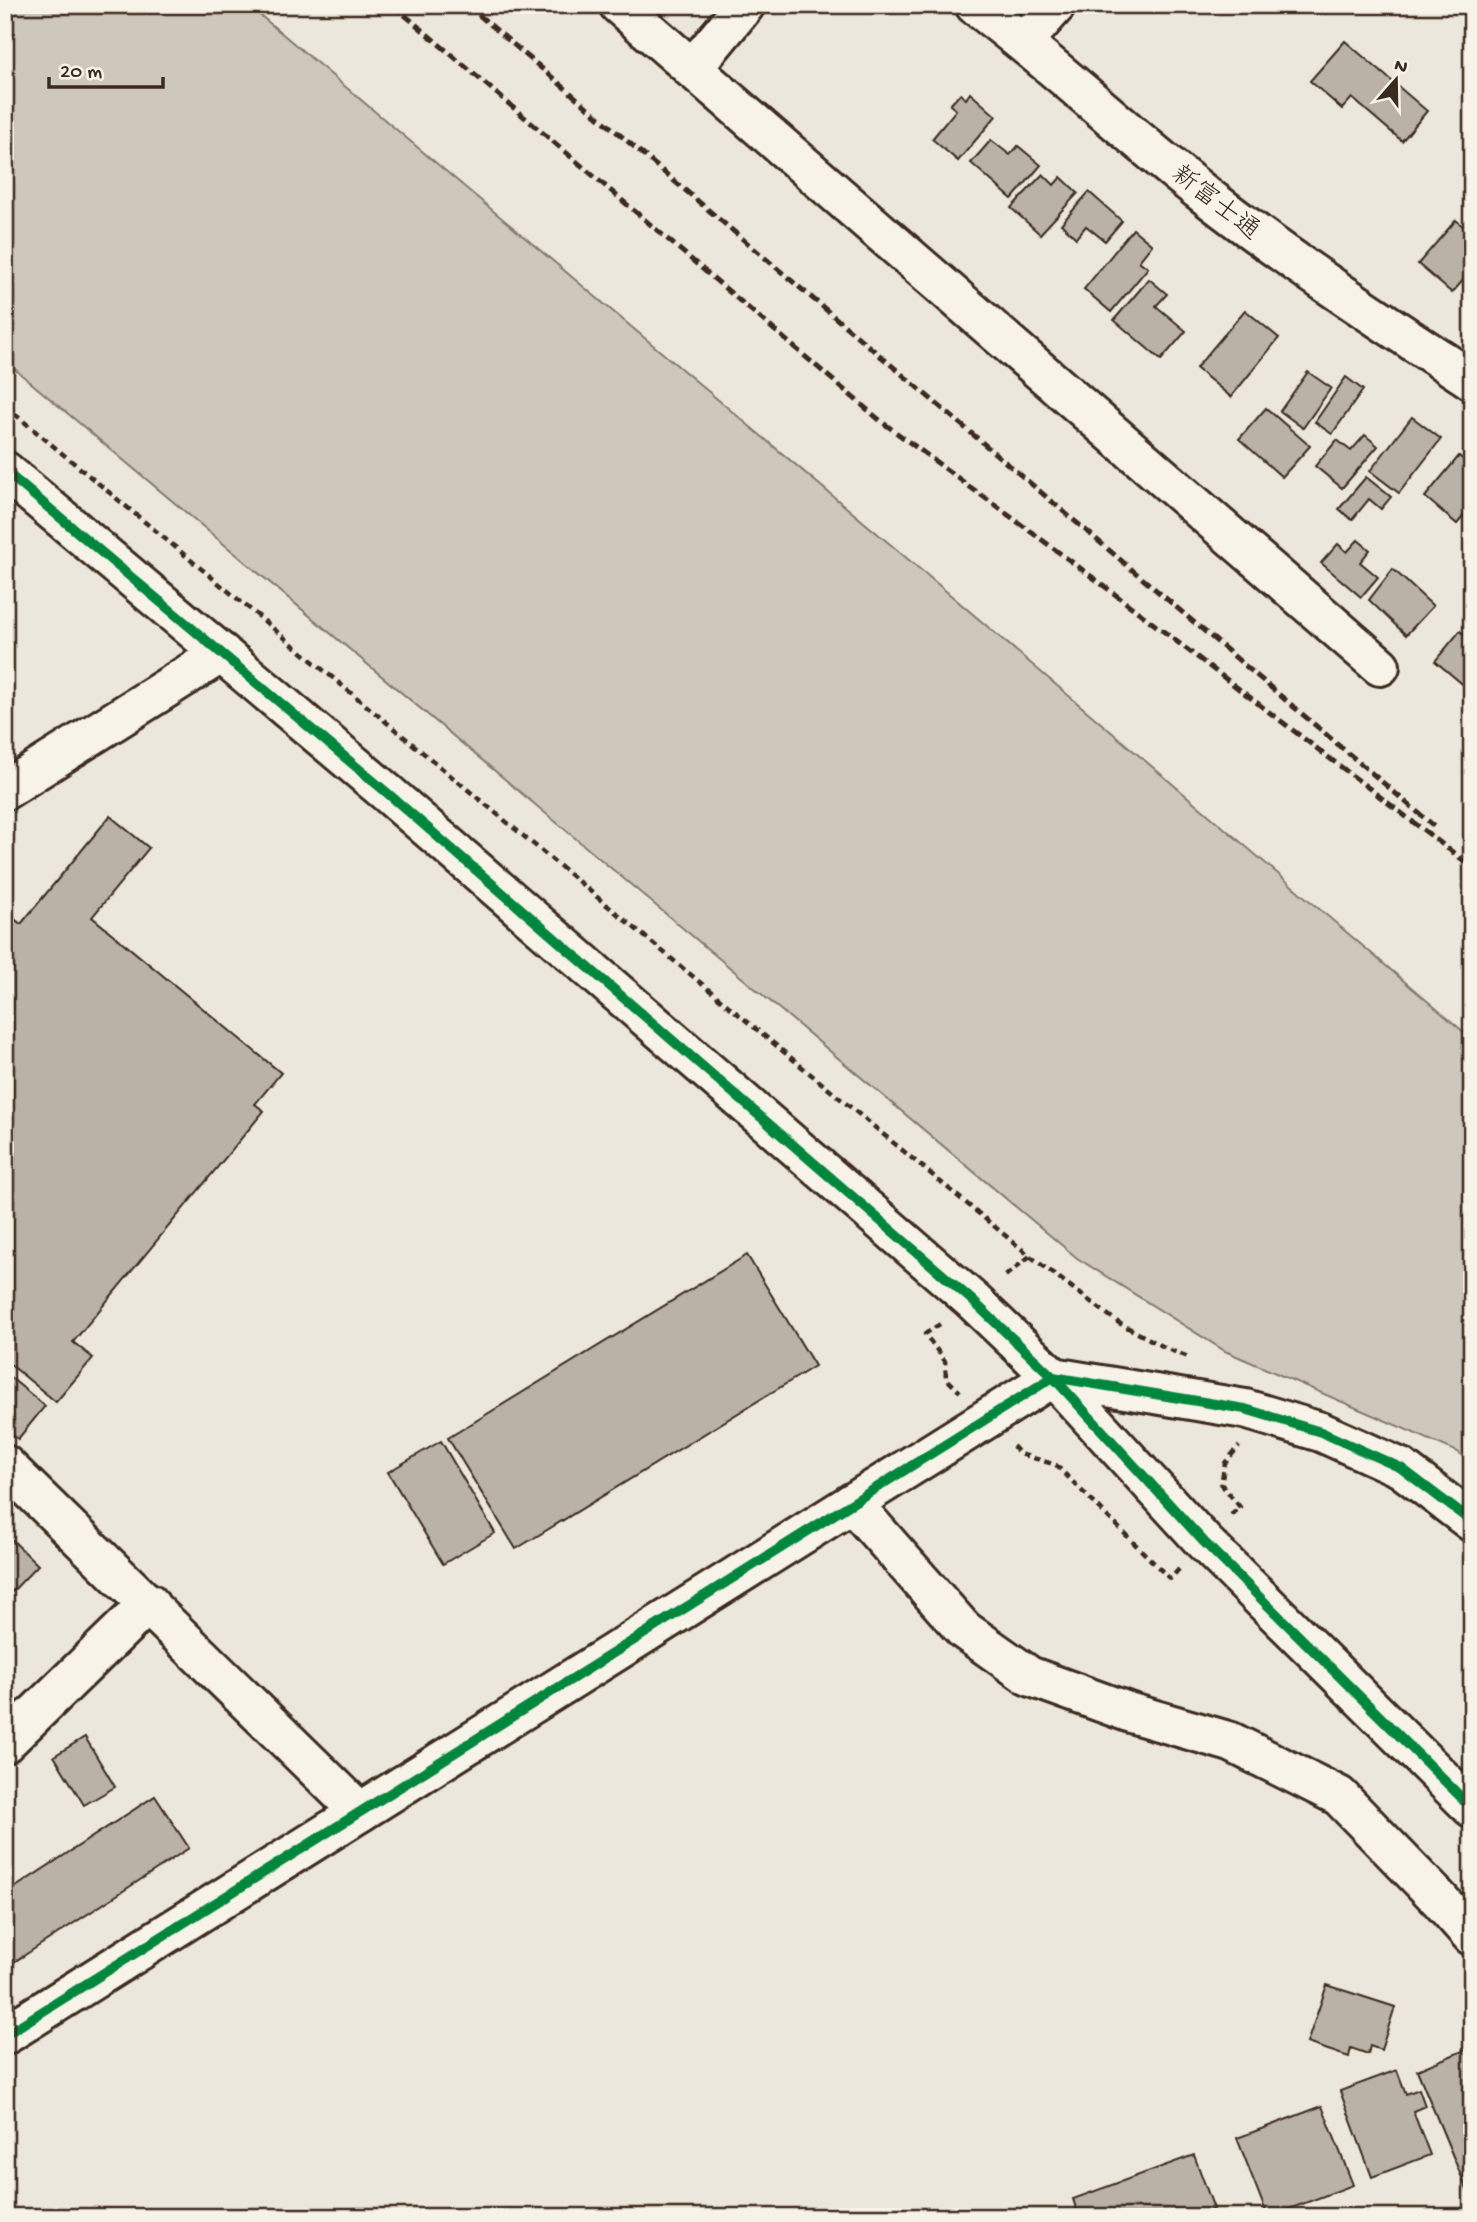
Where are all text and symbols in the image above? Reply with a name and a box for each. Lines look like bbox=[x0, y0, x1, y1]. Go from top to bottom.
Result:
scale bar bbox=[49, 46, 163, 90]
north arrow bbox=[1362, 46, 1432, 116]
text: N bbox=[1391, 54, 1410, 80]
text: 20 m bbox=[60, 61, 102, 86]
street label: 新富士通 bbox=[1164, 160, 1265, 249]

